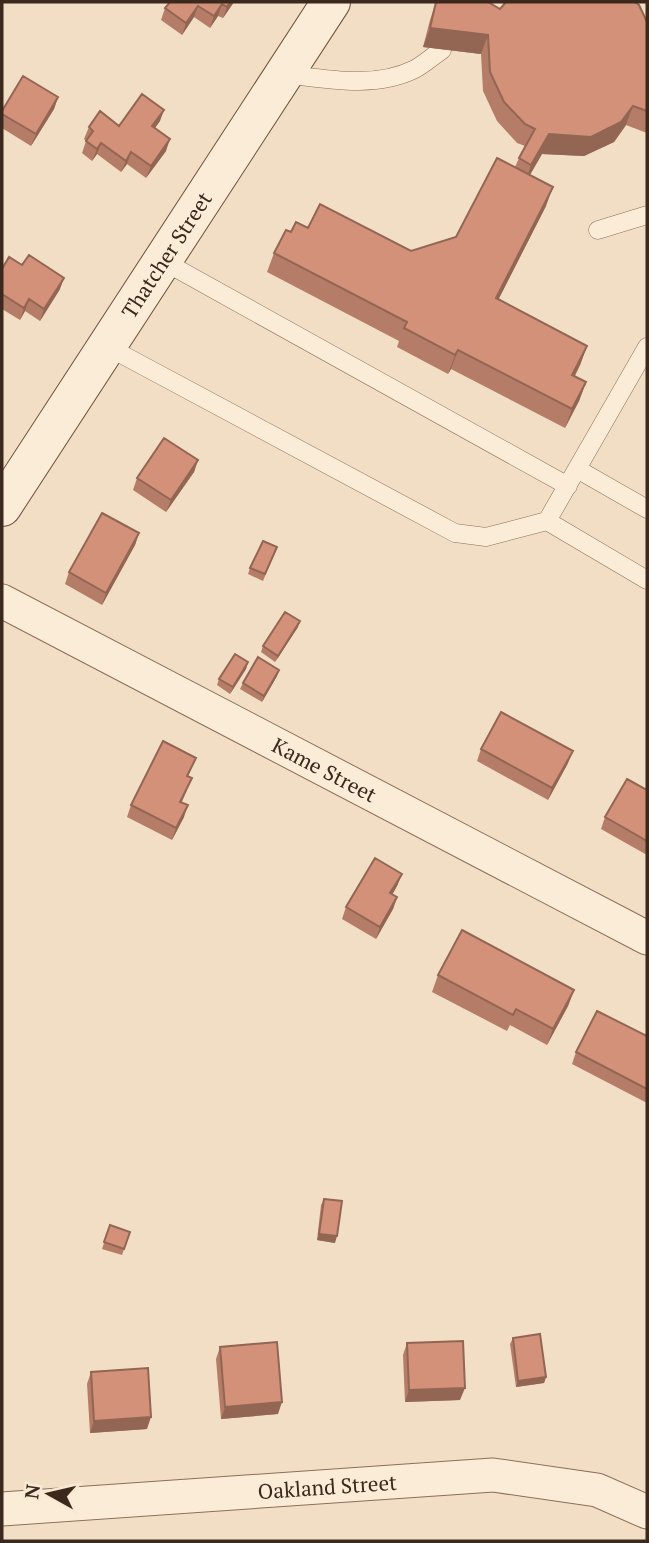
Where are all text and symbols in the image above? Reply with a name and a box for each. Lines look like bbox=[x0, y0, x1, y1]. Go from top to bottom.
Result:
street label: Thatcher Street bbox=[115, 186, 218, 323]
street label: Kame Street bbox=[268, 731, 382, 808]
north arrow bbox=[14, 1459, 84, 1529]
street label: Oakland Street bbox=[257, 1468, 398, 1505]
text: N bbox=[18, 1482, 45, 1500]

